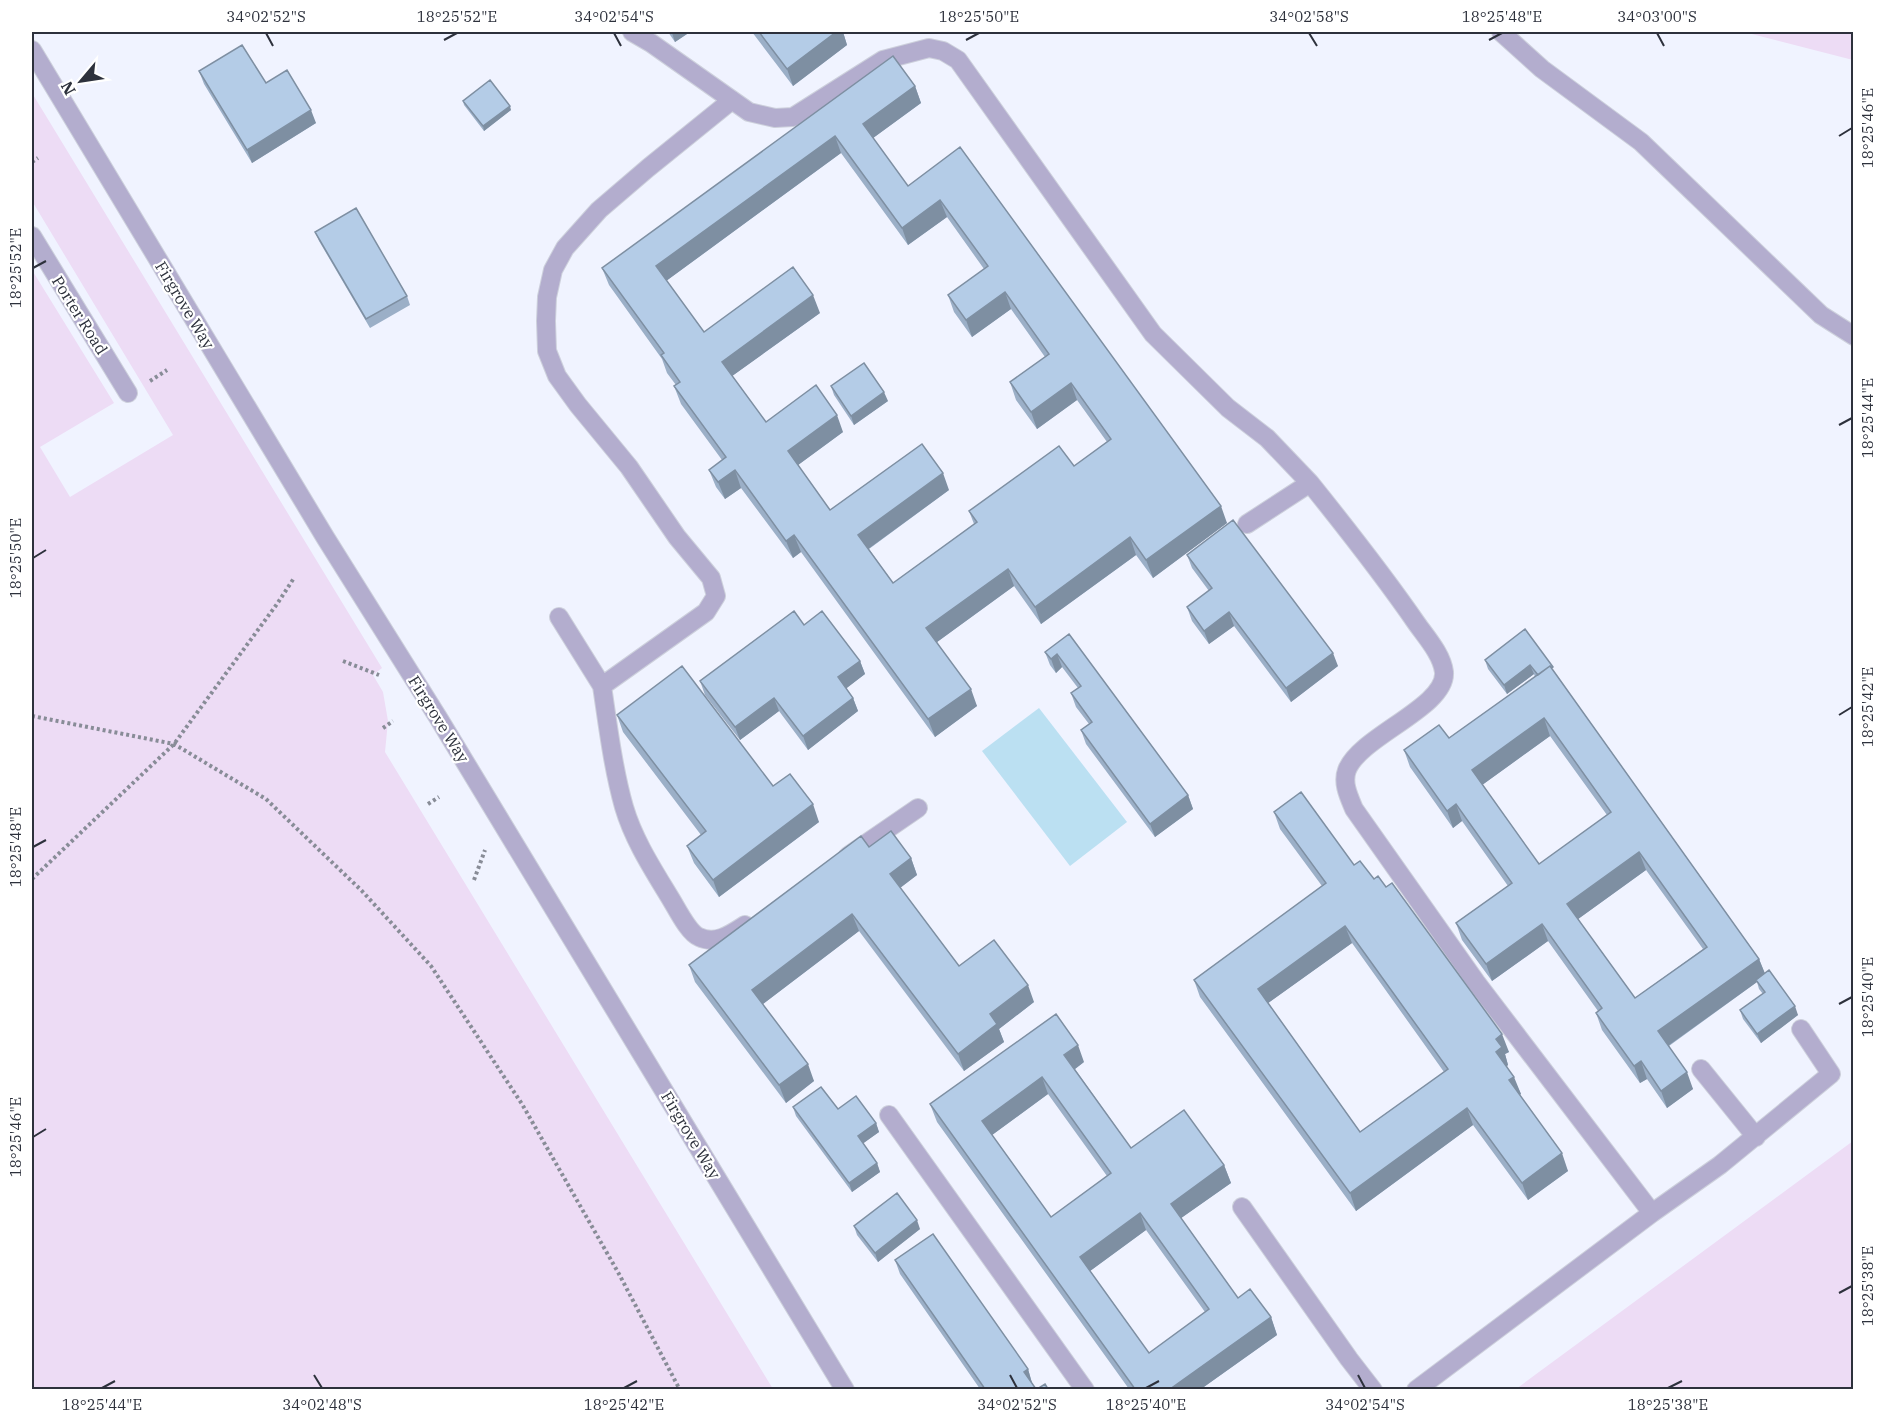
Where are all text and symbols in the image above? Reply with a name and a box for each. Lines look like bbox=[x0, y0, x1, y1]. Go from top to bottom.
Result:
text: 34°02'52"S bbox=[226, 7, 306, 26]
text: 18°25'52"E bbox=[417, 7, 497, 26]
text: 34°02'54"S bbox=[574, 7, 654, 26]
text: 18°25'50"E bbox=[939, 7, 1019, 26]
text: 34°02'58"S bbox=[1269, 7, 1349, 26]
text: 18°25'48"E bbox=[1462, 7, 1542, 26]
text: 34°03'00"S bbox=[1617, 7, 1697, 26]
north arrow bbox=[51, 51, 111, 111]
text: N bbox=[56, 78, 80, 99]
text: 18°25'46"E bbox=[1858, 88, 1877, 168]
text: 18°25'52"E bbox=[6, 228, 25, 308]
street label: Firgrove Way bbox=[151, 258, 219, 353]
street label: Porter Road bbox=[48, 272, 112, 358]
text: 18°25'44"E bbox=[1858, 378, 1877, 458]
text: 18°25'50"E bbox=[6, 518, 25, 598]
text: 18°25'42"E bbox=[1858, 667, 1877, 747]
street label: Firgrove Way bbox=[404, 672, 474, 767]
text: 18°25'48"E bbox=[6, 807, 25, 887]
text: 18°25'40"E bbox=[1858, 957, 1877, 1037]
street label: Firgrove Way bbox=[657, 1088, 725, 1183]
text: 18°25'46"E bbox=[6, 1097, 25, 1177]
text: 18°25'38"E bbox=[1858, 1246, 1877, 1326]
text: 18°25'44"E bbox=[62, 1395, 142, 1414]
text: 34°02'48"S bbox=[282, 1395, 362, 1414]
text: 18°25'42"E bbox=[584, 1395, 664, 1414]
text: 34°02'52"S bbox=[977, 1395, 1057, 1414]
text: 18°25'40"E bbox=[1106, 1395, 1186, 1414]
text: 34°02'54"S bbox=[1325, 1395, 1405, 1414]
text: 18°25'38"E bbox=[1628, 1395, 1708, 1414]

